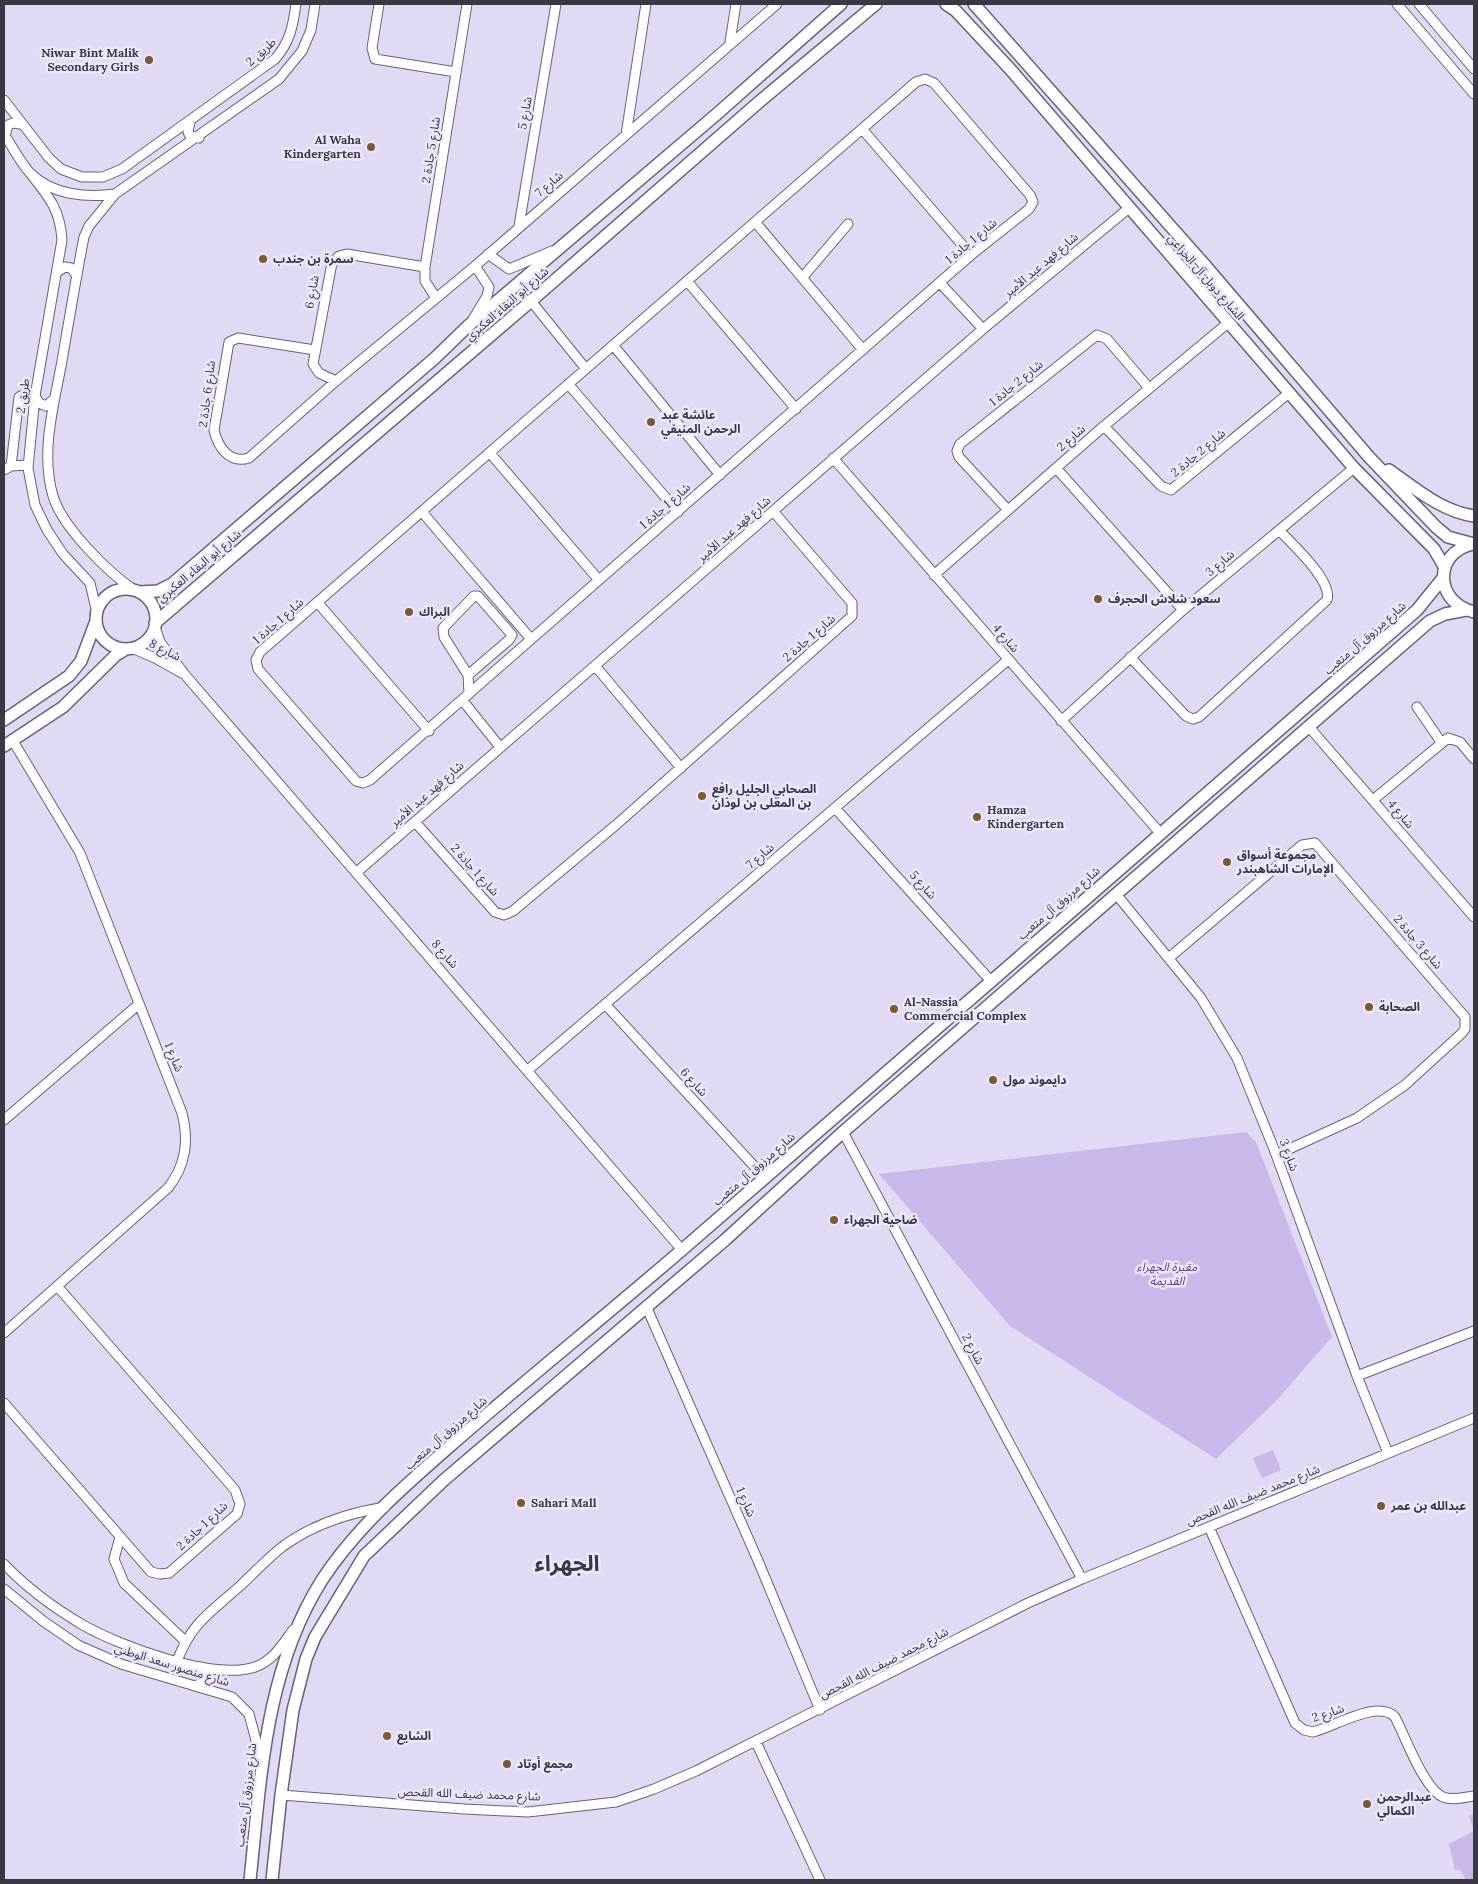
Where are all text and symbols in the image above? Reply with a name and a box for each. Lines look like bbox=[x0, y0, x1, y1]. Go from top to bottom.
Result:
street label: طريق 2 bbox=[242, 34, 280, 70]
place label: Niwar Bint Malik Secondary Girls bbox=[41, 45, 139, 74]
marker: Niwar Bint Malik Secondary Girls bbox=[143, 54, 155, 66]
street label: شارع 5 bbox=[514, 95, 537, 131]
street label: شارع 5 جادة 2 bbox=[418, 116, 445, 185]
place label: Al Waha Kindergarten bbox=[284, 132, 362, 161]
marker: Al Waha Kindergarten bbox=[365, 141, 377, 153]
street label: شارع 7 bbox=[532, 167, 567, 201]
street label: شارع 1 جادة 1 bbox=[942, 215, 1001, 268]
street label: شارع فهد عبد الأمير bbox=[1000, 229, 1082, 302]
street label: الشارع دوبل آل الخزاعي bbox=[1163, 230, 1248, 325]
place label: سمرة بن جندب bbox=[273, 251, 354, 266]
marker: سمرة بن جندب bbox=[257, 253, 269, 265]
street label: شارع أبو البقاء العكبري bbox=[462, 263, 553, 346]
street label: شارع 6 bbox=[301, 274, 324, 310]
street label: شارع 2 جادة 1 bbox=[986, 356, 1047, 410]
street label: شارع 6 جادة 2 bbox=[195, 360, 220, 429]
street label: طريق 2 bbox=[13, 377, 33, 415]
place label: عائشة عبد الرحمن المنيفي bbox=[661, 407, 740, 439]
marker: عائشة عبد الرحمن المنيفي bbox=[645, 416, 657, 428]
street label: شارع 2 bbox=[1053, 421, 1089, 456]
street label: شارع 2 جادة 2 bbox=[1167, 425, 1229, 481]
street label: شارع 1 جادة 1 bbox=[636, 479, 695, 533]
street label: شارع فهد عبد الأمير bbox=[693, 493, 775, 567]
street label: شارع أبو البقاء العكبري bbox=[154, 526, 246, 607]
street label: شارع 3 bbox=[1202, 546, 1239, 581]
place label: سعود شلاش الحجرف bbox=[1108, 591, 1221, 606]
marker: سعود شلاش الحجرف bbox=[1092, 593, 1104, 605]
street label: شارع 1 جادة 1 bbox=[249, 594, 308, 648]
street label: شارع مرزوق آل متعب bbox=[1320, 598, 1410, 679]
place label: البراك bbox=[419, 604, 450, 619]
marker: البراك bbox=[403, 606, 415, 618]
street label: شارع 1 جادة 2 bbox=[779, 611, 839, 666]
street label: شارع 4 bbox=[988, 620, 1023, 656]
street label: شارع 8 bbox=[146, 635, 183, 666]
street label: شارع فهد عبد الأمير bbox=[386, 758, 468, 832]
place label: الصحابي الجليل رافع بن المعلى بن لوذان bbox=[712, 781, 816, 810]
marker: الصحابي الجليل رافع بن المعلى بن لوذان bbox=[696, 790, 708, 802]
street label: شارع 4 bbox=[1383, 796, 1418, 832]
place label: Hamza Kindergarten bbox=[987, 802, 1064, 831]
marker: Hamza Kindergarten bbox=[971, 811, 983, 823]
street label: شارع 7 bbox=[743, 839, 778, 873]
street label: شارع 1 جادة 2 bbox=[447, 841, 503, 900]
place label: مجموعة أسواق الإمارات الشاهبندر bbox=[1236, 847, 1334, 878]
marker: مجموعة أسواق الإمارات الشاهبندر bbox=[1221, 856, 1233, 868]
street label: شارع مرزوق آل متعب bbox=[1014, 863, 1104, 944]
street label: شارع 5 bbox=[905, 867, 940, 903]
street label: شارع 3 جادة 2 bbox=[1389, 911, 1446, 973]
street label: شارع 8 bbox=[427, 936, 462, 972]
place label: Al-Nassia Commercial Complex bbox=[904, 994, 1027, 1023]
place label: الصحابة bbox=[1379, 999, 1420, 1014]
marker: الصحابة bbox=[1363, 1001, 1375, 1013]
marker: Al-Nassia Commercial Complex bbox=[888, 1003, 900, 1015]
street label: شارع 1 bbox=[160, 1040, 187, 1075]
street label: شارع 6 bbox=[676, 1064, 711, 1100]
place label: دايموند مول bbox=[1003, 1072, 1067, 1087]
marker: دايموند مول bbox=[987, 1074, 999, 1086]
street label: شارع مرزوق آل متعب bbox=[709, 1129, 799, 1210]
street label: شارع 3 bbox=[1275, 1137, 1302, 1174]
place label: ضاحية الجهراء bbox=[844, 1212, 918, 1227]
marker: ضاحية الجهراء bbox=[828, 1214, 840, 1226]
park label: مقبرة الجهراء القديمة bbox=[1137, 1259, 1198, 1288]
street label: شارع 2 bbox=[957, 1331, 988, 1368]
street label: شارع مرزوق آل متعب bbox=[401, 1393, 491, 1474]
street label: شارع محمد ضيف الله القحص bbox=[1184, 1461, 1323, 1530]
street label: شارع 1 bbox=[731, 1485, 760, 1520]
place label: Sahari Mall bbox=[531, 1495, 597, 1510]
marker: Sahari Mall bbox=[515, 1497, 527, 1509]
street label: شارع 1 جادة 2 bbox=[173, 1498, 232, 1555]
place label: عبدالله بن عمر bbox=[1390, 1498, 1466, 1513]
marker: عبدالله بن عمر bbox=[1375, 1500, 1387, 1512]
district label: الجهراء bbox=[534, 1549, 600, 1577]
street label: شارع محمد ضيف الله القحص bbox=[817, 1623, 952, 1703]
street label: شارع منصور سعد الوطني bbox=[112, 1640, 231, 1692]
street label: شارع 2 bbox=[1310, 1700, 1346, 1727]
place label: الشايع bbox=[397, 1728, 431, 1745]
marker: الشايع bbox=[381, 1730, 393, 1742]
street label: شارع مرزوق آل متعب bbox=[232, 1742, 261, 1848]
place label: مجمع أوتاد bbox=[517, 1756, 573, 1773]
marker: مجمع أوتاد bbox=[501, 1758, 513, 1770]
street label: شارع محمد ضيف الله القحص bbox=[397, 1784, 541, 1805]
place label: عبدالرحمن الكمالي bbox=[1377, 1789, 1432, 1821]
marker: عبدالرحمن الكمالي bbox=[1361, 1798, 1373, 1810]

